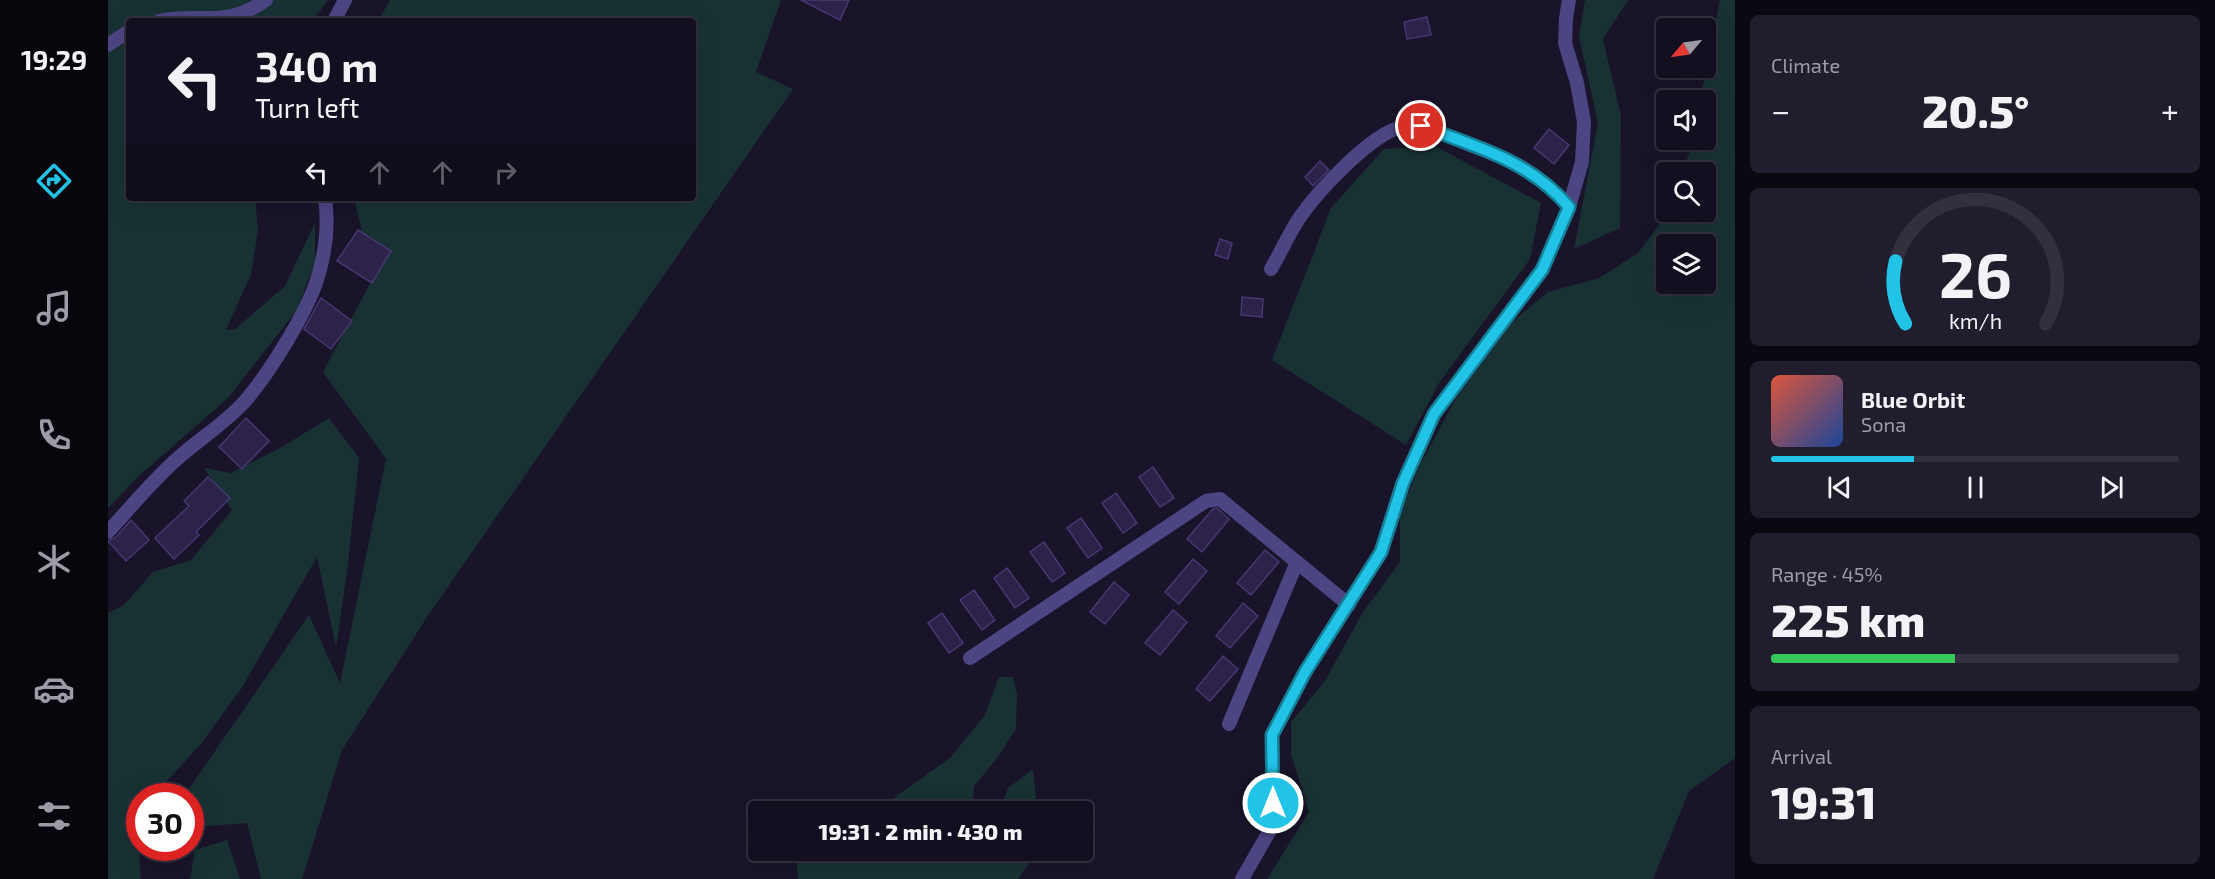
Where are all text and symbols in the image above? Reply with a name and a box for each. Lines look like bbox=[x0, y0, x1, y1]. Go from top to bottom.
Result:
north arrow bbox=[1656, 18, 1716, 78]
map controls bbox=[1656, 18, 1716, 294]
text: 340 m bbox=[255, 40, 378, 90]
icon: left bbox=[156, 42, 234, 120]
text: 19:29 bbox=[21, 43, 87, 75]
text: Climate bbox=[1771, 53, 1840, 77]
text: 20.5° bbox=[1922, 83, 2029, 137]
button: sound bbox=[1656, 90, 1716, 150]
text: − bbox=[1771, 90, 1790, 130]
text: + bbox=[2161, 90, 2179, 130]
text: Turn left bbox=[255, 91, 359, 123]
pin bbox=[1395, 100, 1446, 151]
icon: arrive bbox=[1404, 109, 1437, 142]
icon: left bbox=[300, 156, 333, 189]
icon: ahead bbox=[363, 156, 396, 189]
icon: ahead bbox=[426, 156, 459, 189]
icon: right bbox=[489, 156, 522, 189]
icon: directions bbox=[33, 160, 75, 202]
button: search bbox=[1656, 162, 1716, 222]
button: layers bbox=[1656, 234, 1716, 294]
text: 26 bbox=[1938, 236, 2012, 311]
icon: music bbox=[33, 287, 75, 329]
text: km/h bbox=[1948, 308, 2002, 333]
text: Blue Orbit bbox=[1861, 386, 1965, 412]
text: Sona bbox=[1861, 412, 1906, 436]
icon: phone bbox=[33, 414, 75, 456]
icon: previous bbox=[1823, 471, 1856, 504]
icon: pause bbox=[1959, 471, 1992, 504]
icon: next bbox=[2095, 471, 2128, 504]
icon: climate bbox=[33, 541, 75, 583]
text: Range · 45% bbox=[1771, 562, 1882, 586]
text: 225 km bbox=[1771, 592, 1925, 646]
icon: car bbox=[33, 668, 75, 710]
text: Arrival bbox=[1771, 744, 1832, 768]
position arrow bbox=[1241, 771, 1305, 835]
text: 19:31 bbox=[1771, 774, 1876, 828]
speed limit sign: 30 bbox=[126, 783, 204, 861]
icon: filters bbox=[33, 795, 75, 837]
text: 19:31 · 2 min · 430 m bbox=[819, 818, 1022, 844]

